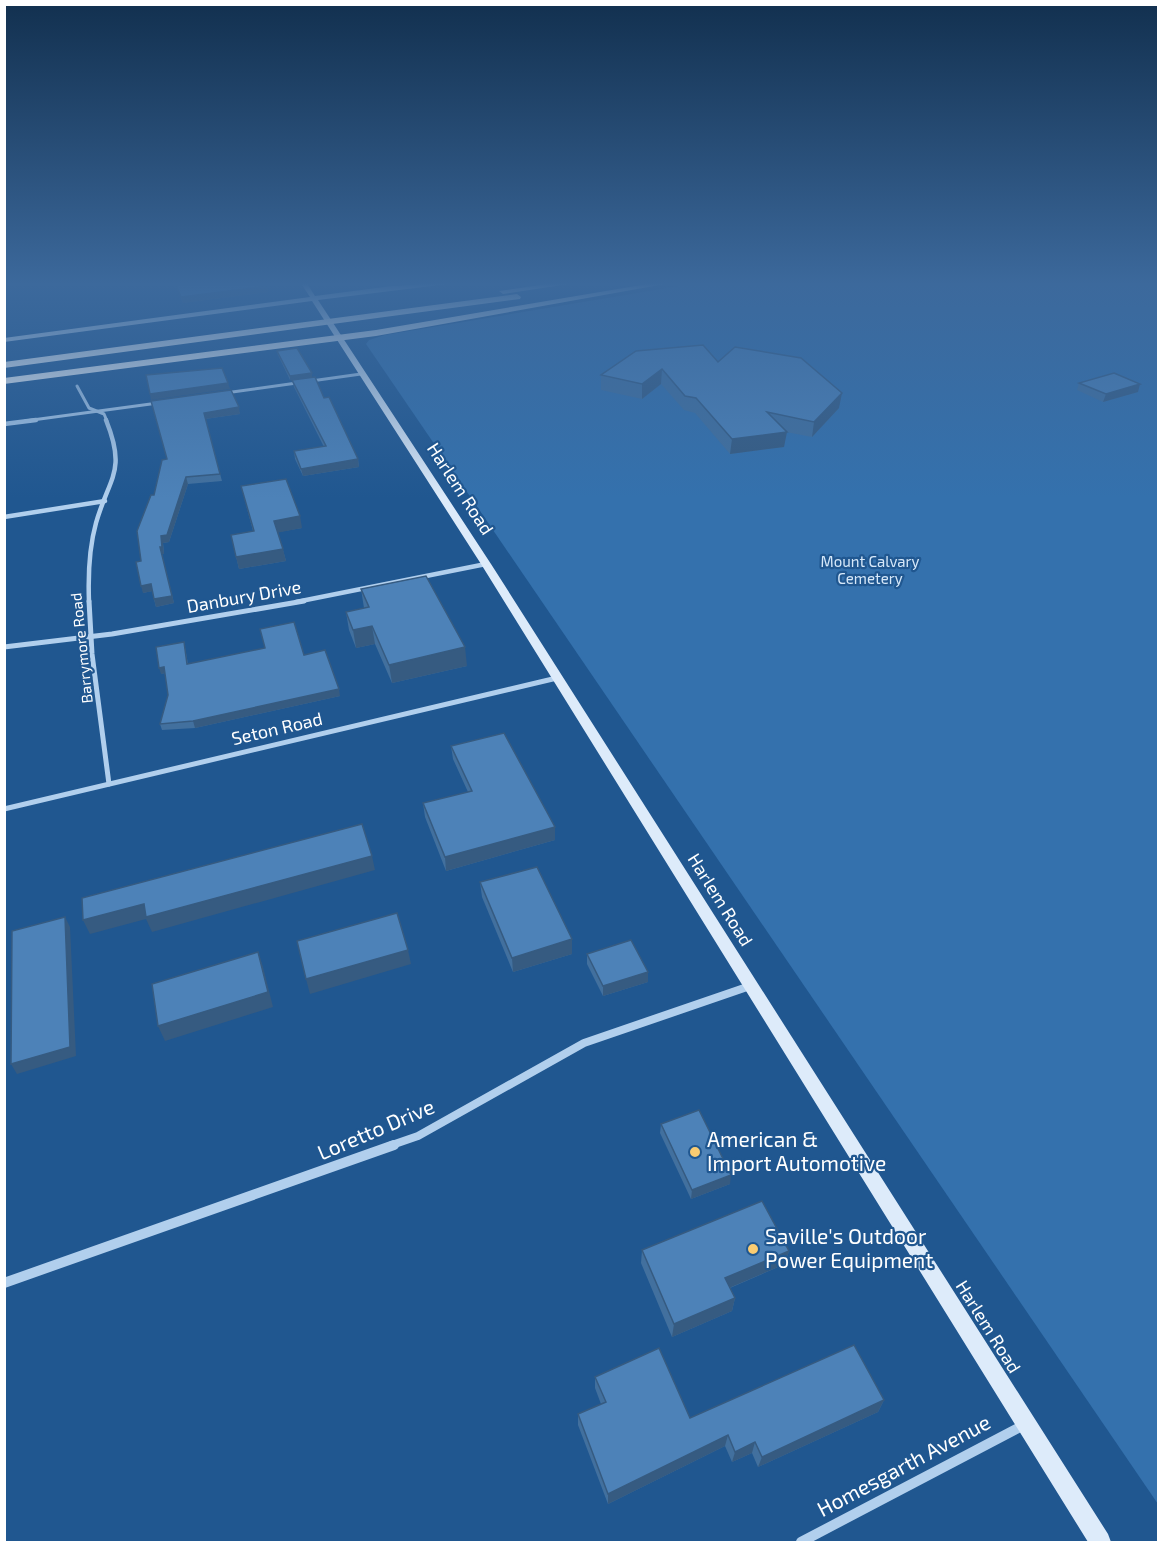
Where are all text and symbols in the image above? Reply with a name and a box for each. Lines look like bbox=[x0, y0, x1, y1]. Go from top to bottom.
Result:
street label: Harlem Road bbox=[423, 438, 499, 539]
park label: Mount Calvary Cemetery bbox=[821, 552, 920, 587]
street label: Danbury Drive bbox=[185, 575, 303, 617]
street label: Barrymore Road bbox=[66, 592, 96, 704]
street label: Seton Road bbox=[229, 707, 324, 749]
street label: Harlem Road bbox=[684, 849, 758, 950]
street label: Loretto Drive bbox=[313, 1093, 438, 1164]
place label: American & Import Automotive bbox=[707, 1126, 886, 1175]
marker: American & Import Automotive bbox=[688, 1145, 702, 1159]
place label: Saville's Outdoor Power Equipment bbox=[765, 1223, 933, 1272]
marker: Saville's Outdoor Power Equipment bbox=[746, 1242, 760, 1256]
street label: Harlem Road bbox=[952, 1276, 1026, 1377]
street label: Homesgarth Avenue bbox=[812, 1408, 994, 1521]

